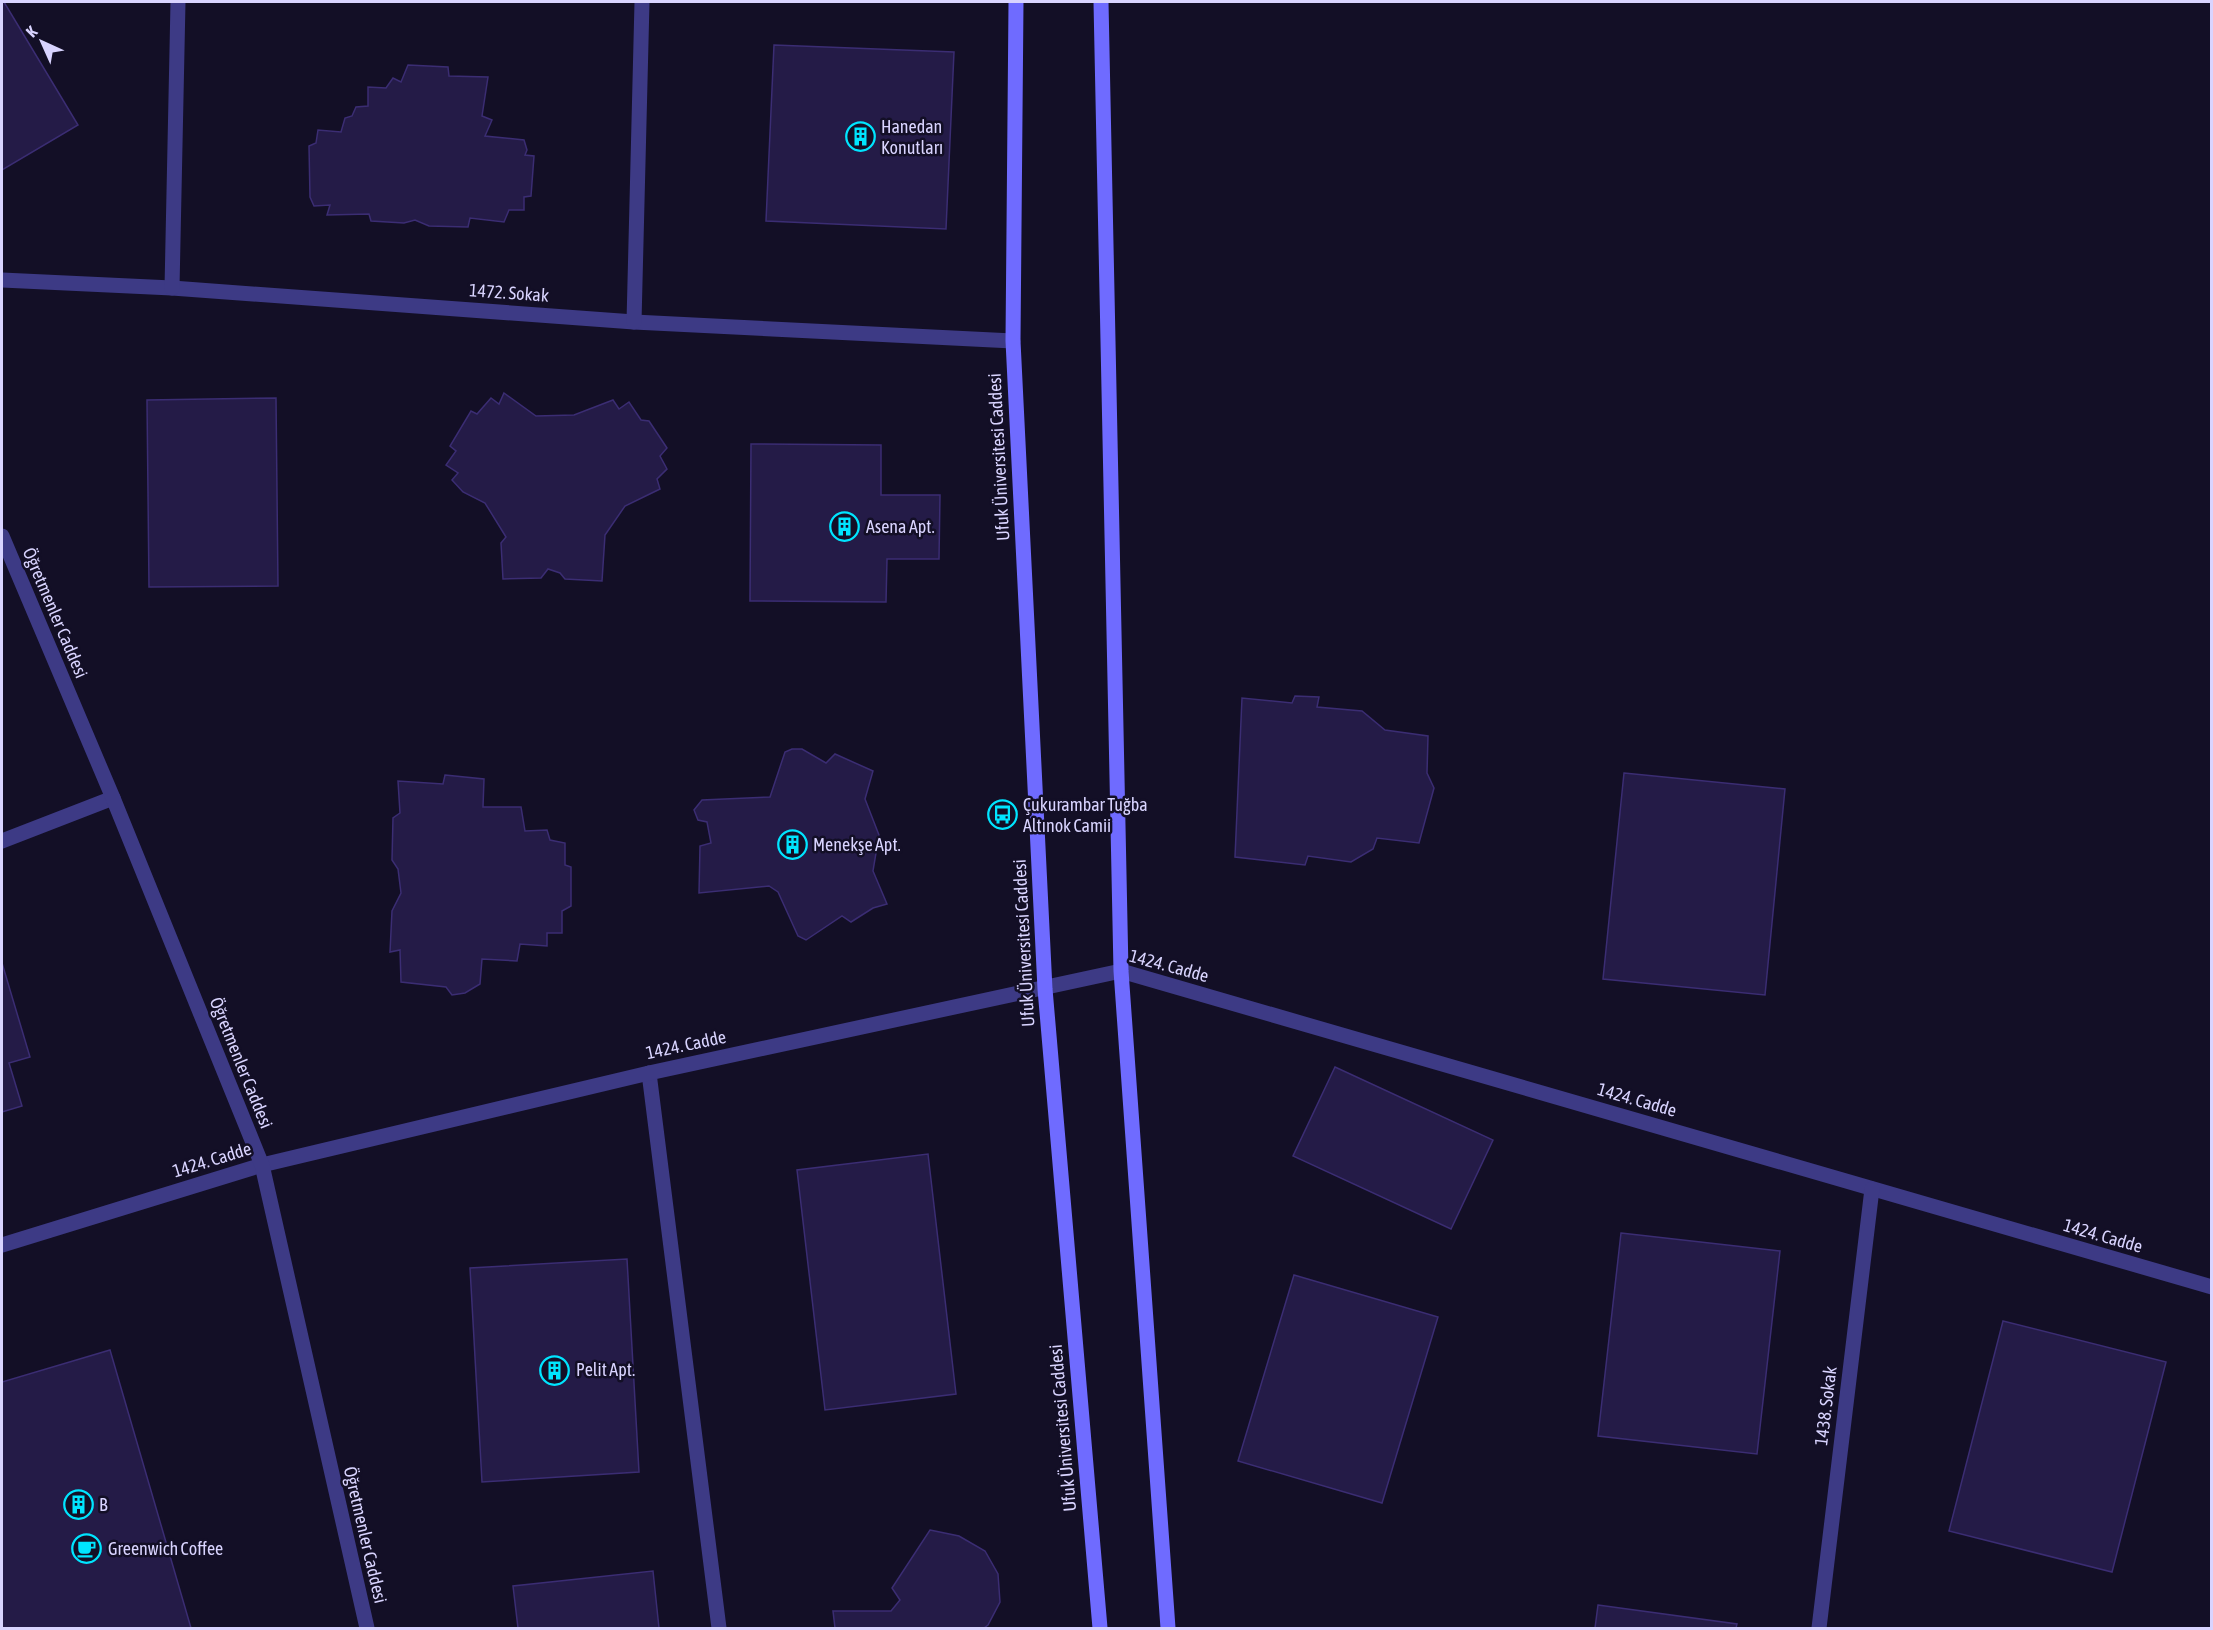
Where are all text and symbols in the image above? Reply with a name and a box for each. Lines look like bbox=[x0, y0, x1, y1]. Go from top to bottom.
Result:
north arrow bbox=[12, 12, 72, 72]
text: K bbox=[22, 22, 41, 41]
place label: Hanedan Konutları bbox=[881, 116, 943, 158]
building icon: Hanedan Konutları bbox=[844, 121, 876, 153]
street label: 1472. Sokak bbox=[469, 279, 550, 306]
street label: Ufuk Üniversitesi Caddesi bbox=[984, 373, 1013, 541]
building icon: Asena Apt. bbox=[829, 511, 861, 543]
place label: Asena Apt. bbox=[866, 516, 935, 537]
street label: Öğretmenler Caddesi bbox=[19, 544, 92, 681]
place label: Çukurambar Tuğba Altınok Camii bbox=[1023, 794, 1148, 836]
bus stop icon: Çukurambar Tuğba Altınok Camii bbox=[986, 799, 1018, 831]
building icon: Menekşe Apt. bbox=[776, 829, 808, 861]
place label: Menekşe Apt. bbox=[813, 834, 901, 855]
street label: Ufuk Üniversitesi Caddesi bbox=[1009, 859, 1038, 1027]
street label: 1424. Cadde bbox=[1127, 945, 1211, 986]
street label: Öğretmenler Caddesi bbox=[206, 994, 277, 1131]
street label: 1424. Cadde bbox=[644, 1026, 728, 1063]
street label: 1424. Cadde bbox=[1595, 1078, 1679, 1121]
street label: 1424. Cadde bbox=[170, 1138, 254, 1181]
street label: 1424. Cadde bbox=[2061, 1214, 2145, 1257]
street label: Ufuk Üniversitesi Caddesi bbox=[1045, 1344, 1080, 1512]
building icon: Pelit Apt. bbox=[539, 1354, 571, 1386]
place label: Pelit Apt. bbox=[576, 1359, 635, 1380]
street label: 1438. Sokak bbox=[1810, 1365, 1841, 1447]
street label: Öğretmenler Caddesi bbox=[340, 1465, 391, 1605]
building icon: B bbox=[62, 1489, 94, 1521]
place label: B bbox=[99, 1494, 108, 1515]
cafe icon: Greenwich Coffee bbox=[71, 1533, 103, 1565]
place label: Greenwich Coffee bbox=[108, 1538, 223, 1559]

